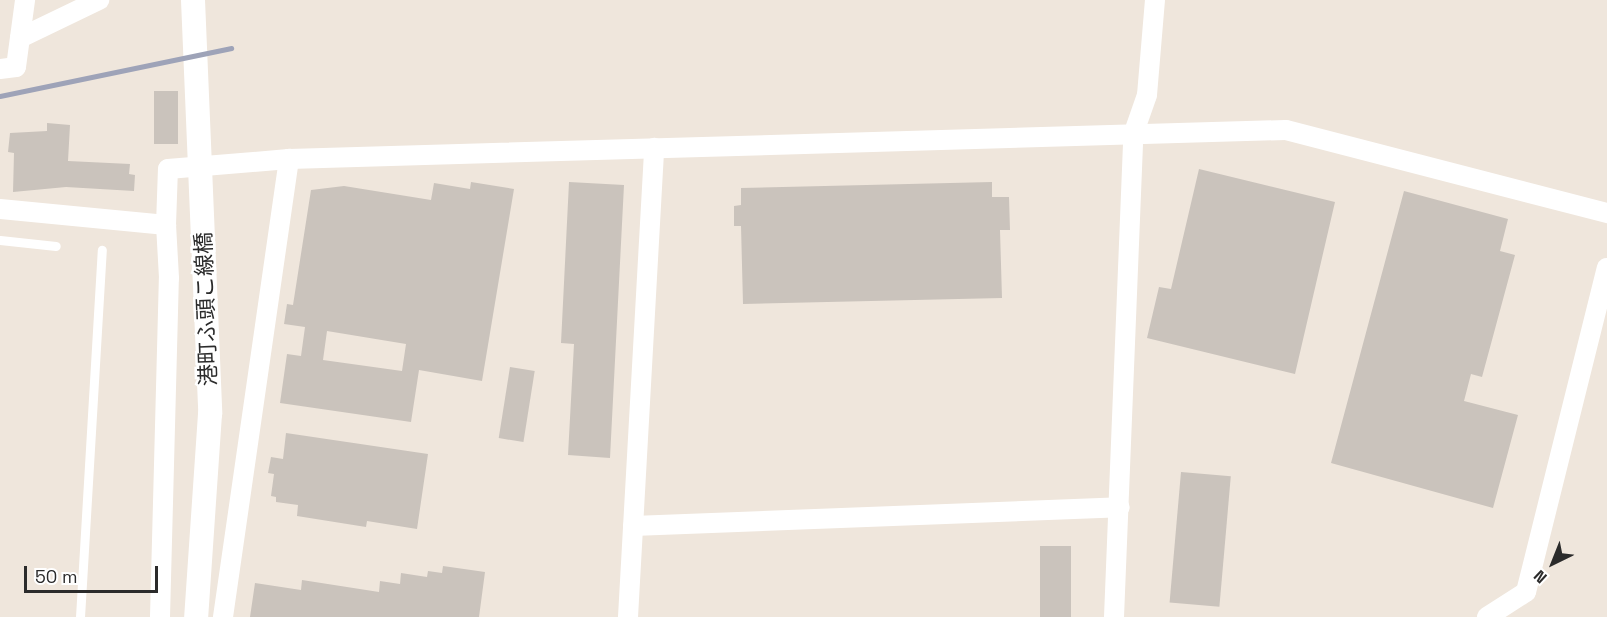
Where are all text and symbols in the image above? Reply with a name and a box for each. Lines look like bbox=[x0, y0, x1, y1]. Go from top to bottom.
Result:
street label: 港町ふ頭こ線橋 bbox=[190, 232, 222, 386]
north arrow bbox=[1523, 533, 1583, 593]
scale bar bbox=[27, 554, 160, 592]
text: 50 m bbox=[35, 565, 77, 588]
text: N bbox=[1529, 565, 1551, 588]

